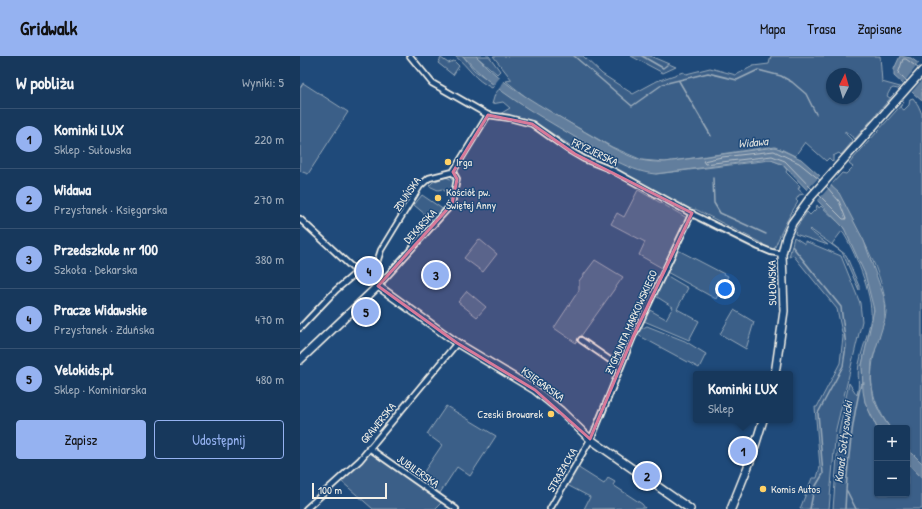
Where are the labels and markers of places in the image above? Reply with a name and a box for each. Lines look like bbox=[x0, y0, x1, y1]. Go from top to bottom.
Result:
place label: Irga bbox=[456, 155, 473, 169]
marker: Irga bbox=[443, 157, 453, 167]
place label: Kościół pw. Świętej Anny bbox=[446, 185, 497, 212]
marker: Kościół pw. Świętej Anny bbox=[433, 193, 443, 203]
pin: 4 bbox=[356, 256, 382, 286]
pin: 3 bbox=[423, 260, 449, 290]
pin: 5 bbox=[353, 297, 379, 327]
place label: Czeski Browarek bbox=[477, 407, 543, 421]
marker: Czeski Browarek bbox=[546, 409, 556, 419]
pin: 1 bbox=[730, 436, 756, 466]
pin: 2 bbox=[634, 461, 660, 491]
place label: Komis Autos bbox=[771, 482, 820, 496]
marker: Komis Autos bbox=[758, 484, 768, 494]

